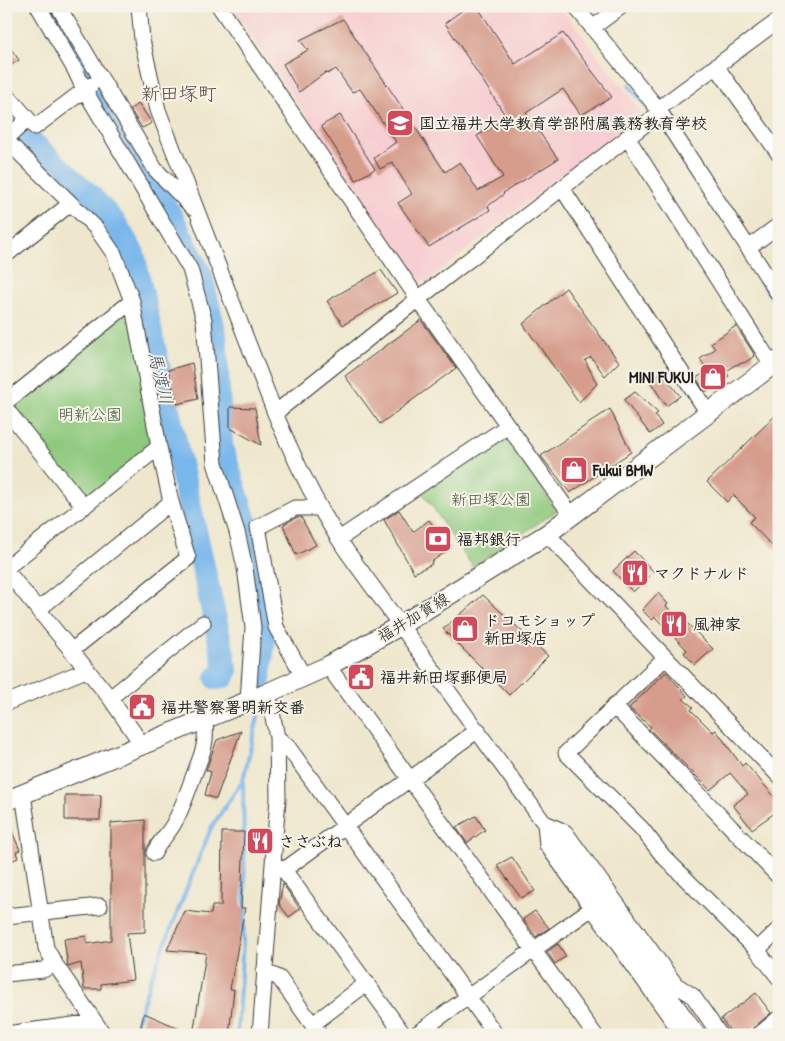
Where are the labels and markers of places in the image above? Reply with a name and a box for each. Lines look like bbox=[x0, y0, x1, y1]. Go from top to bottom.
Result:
school or university icon: 国立福井大学教育学部附属義務教育学校 bbox=[385, 108, 415, 138]
place label: 国立福井大学教育学部附属義務教育学校 bbox=[419, 112, 707, 134]
shop icon: MINI FUKUI bbox=[698, 362, 728, 392]
place label: MINI FUKUI bbox=[629, 366, 694, 388]
shop icon: Fukui BMW bbox=[559, 455, 589, 485]
place label: Fukui BMW bbox=[592, 459, 653, 481]
bank icon: 福邦銀行 bbox=[423, 524, 453, 554]
place label: 福邦銀行 bbox=[457, 528, 521, 550]
restaurant icon: マクドナルド bbox=[620, 558, 650, 588]
place label: マクドナルド bbox=[654, 562, 749, 584]
place label: ドコモショップ 新田塚店 bbox=[484, 609, 595, 649]
restaurant icon: 風神家 bbox=[659, 609, 689, 639]
place label: 風神家 bbox=[693, 613, 741, 635]
shop icon: ドコモショップ 新田塚店 bbox=[450, 614, 480, 644]
public building icon: 福井新田塚郵便局 bbox=[346, 662, 376, 692]
place label: 福井新田塚郵便局 bbox=[380, 666, 508, 688]
public building icon: 福井警察署明新交番 bbox=[127, 692, 157, 722]
place label: 福井警察署明新交番 bbox=[161, 696, 305, 718]
restaurant icon: ささぶね bbox=[245, 826, 275, 856]
place label: ささぶね bbox=[279, 830, 342, 852]

